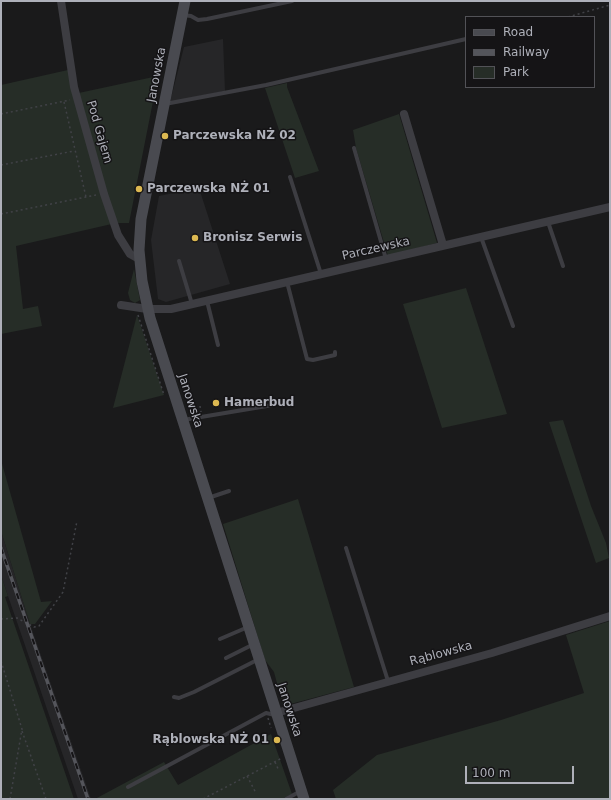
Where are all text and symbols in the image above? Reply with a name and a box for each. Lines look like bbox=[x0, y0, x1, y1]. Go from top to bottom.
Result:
legend bbox=[465, 16, 595, 88]
text: Road bbox=[503, 25, 533, 39]
text: Railway bbox=[503, 45, 549, 59]
street label: Janowska bbox=[145, 46, 169, 104]
text: Park bbox=[503, 65, 529, 79]
street label: Pod Gajem bbox=[83, 99, 115, 165]
place label: Parczewska NŻ 02 bbox=[173, 129, 296, 143]
marker: Parczewska NŻ 02 bbox=[160, 131, 170, 141]
place label: Parczewska NŻ 01 bbox=[147, 182, 270, 196]
marker: Parczewska NŻ 01 bbox=[134, 184, 144, 194]
place label: Bronisz Serwis bbox=[203, 231, 302, 245]
marker: Bronisz Serwis bbox=[190, 233, 200, 243]
street label: Parczewska bbox=[341, 234, 411, 264]
street label: Janowska bbox=[175, 372, 205, 430]
place label: Hamerbud bbox=[224, 396, 294, 410]
marker: Hamerbud bbox=[211, 398, 221, 408]
street label: Rąblowska bbox=[408, 639, 474, 669]
street label: Janowska bbox=[274, 681, 304, 739]
place label: Rąblowska NŻ 01 bbox=[153, 733, 269, 747]
marker: Rąblowska NŻ 01 bbox=[272, 735, 282, 745]
scale bar bbox=[467, 758, 576, 784]
text: 100 m bbox=[472, 766, 510, 780]

